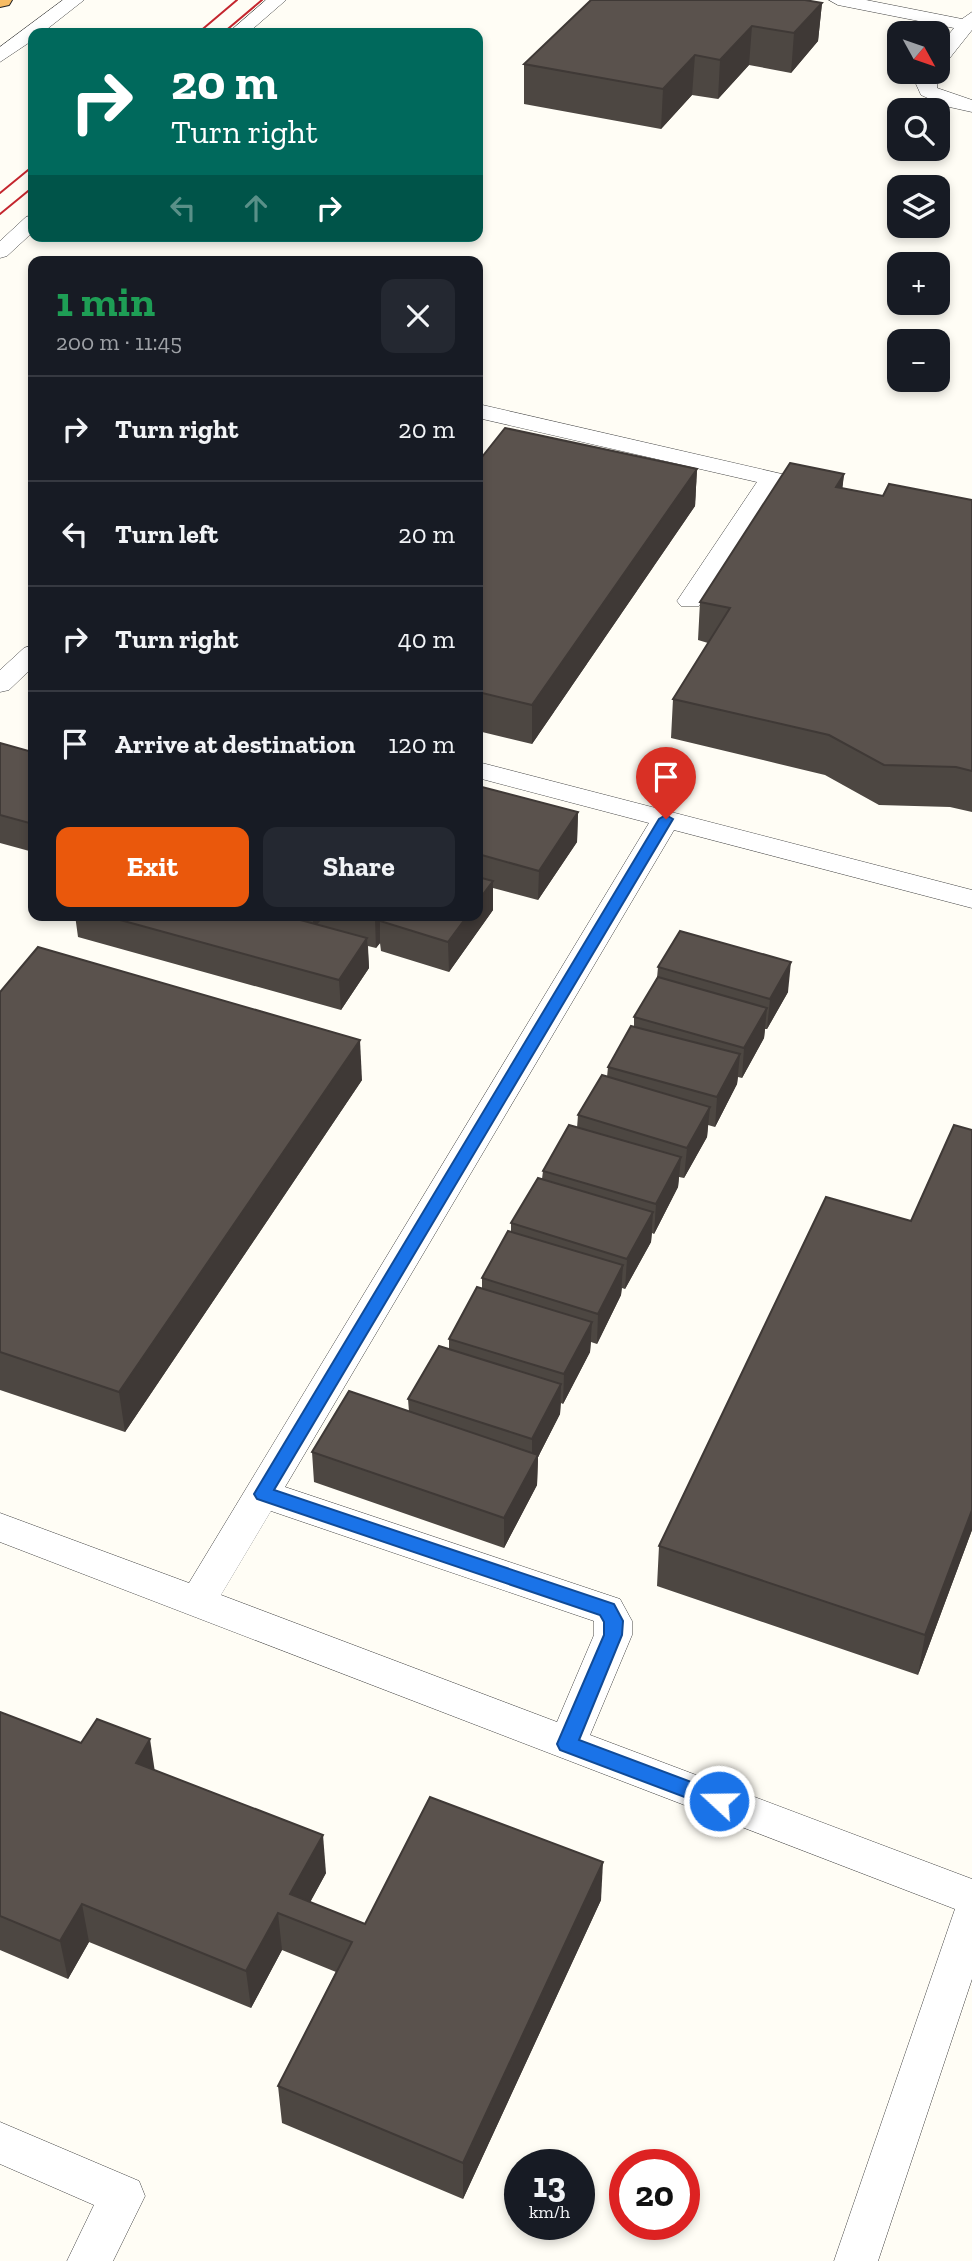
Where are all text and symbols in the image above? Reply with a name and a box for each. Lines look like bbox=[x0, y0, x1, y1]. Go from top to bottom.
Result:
north arrow bbox=[887, 21, 950, 84]
map controls bbox=[887, 21, 950, 392]
text: 20 m bbox=[171, 53, 278, 112]
icon: right bbox=[56, 56, 147, 147]
button: search bbox=[887, 98, 950, 161]
text: Turn right bbox=[171, 113, 318, 151]
button: layers bbox=[887, 175, 950, 238]
icon: left bbox=[164, 189, 202, 227]
icon: ahead bbox=[237, 189, 275, 227]
icon: right bbox=[310, 189, 348, 227]
button: + bbox=[887, 252, 950, 315]
text: 1 min bbox=[56, 276, 155, 327]
button: close bbox=[381, 279, 455, 353]
text: 200 m · 11:45 bbox=[56, 328, 182, 356]
button: − bbox=[887, 329, 950, 392]
icon: right bbox=[56, 410, 94, 448]
text: Turn right bbox=[115, 413, 238, 445]
text: 20 m bbox=[398, 413, 455, 445]
icon: left bbox=[56, 515, 94, 553]
text: Turn left bbox=[115, 518, 218, 550]
text: 20 m bbox=[398, 518, 455, 550]
icon: right bbox=[56, 620, 94, 658]
text: Turn right bbox=[115, 623, 238, 655]
text: 40 m bbox=[398, 623, 455, 655]
icon: arrive bbox=[56, 725, 94, 763]
text: Arrive at destination bbox=[115, 728, 355, 760]
text: 120 m bbox=[388, 728, 455, 760]
pin bbox=[636, 747, 696, 819]
icon: arrive bbox=[647, 758, 685, 796]
button: Exit bbox=[56, 827, 249, 907]
button: Share bbox=[263, 827, 455, 907]
position arrow bbox=[682, 1764, 756, 1838]
speed limit sign: 20 bbox=[609, 2149, 700, 2240]
text: 13 bbox=[533, 2164, 566, 2206]
text: km/h bbox=[529, 2201, 570, 2223]

